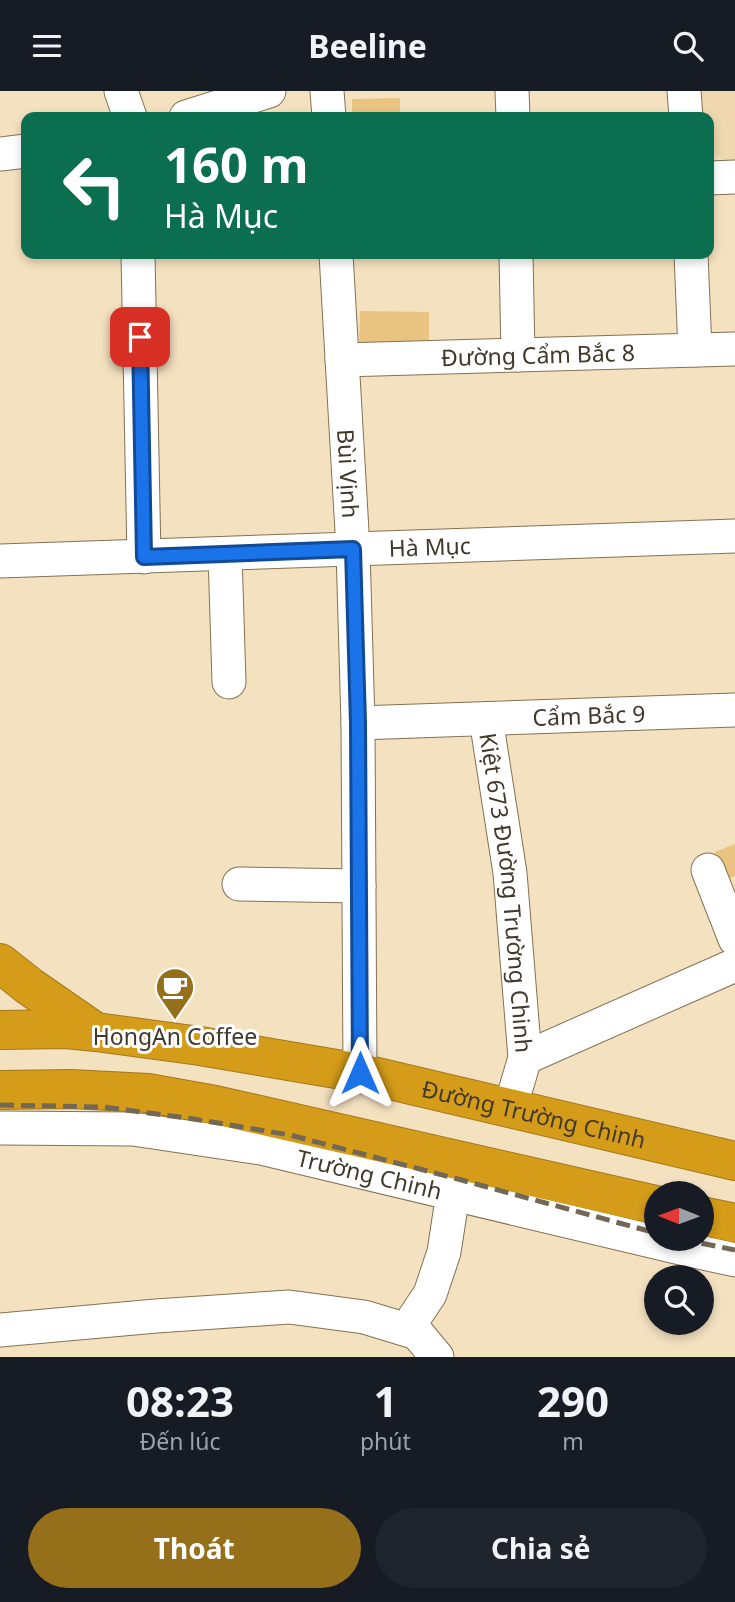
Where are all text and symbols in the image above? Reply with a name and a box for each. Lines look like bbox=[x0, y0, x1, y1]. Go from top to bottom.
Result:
text: Beeline bbox=[308, 24, 427, 67]
icon: menu bbox=[28, 27, 66, 65]
icon: search bbox=[669, 27, 707, 65]
text: 160 m bbox=[164, 131, 309, 197]
icon: left bbox=[49, 140, 140, 231]
text: Hà Mục bbox=[164, 194, 278, 237]
pin bbox=[110, 307, 170, 367]
icon: arrive bbox=[121, 318, 159, 356]
street label: Đường Cẩm Bắc 8 bbox=[441, 336, 635, 373]
street label: Bùi Vịnh bbox=[330, 428, 367, 519]
street label: Hà Mục bbox=[388, 529, 471, 564]
street label: Cẩm Bắc 9 bbox=[532, 697, 646, 733]
street label: Kiệt 673 Đường Trường Chinh bbox=[472, 730, 541, 1054]
cafe icon: HongAn Coffee bbox=[154, 966, 196, 1021]
place label: HongAn Coffee bbox=[93, 1020, 257, 1052]
position arrow bbox=[323, 1036, 397, 1110]
street label: Đường Trường Chinh bbox=[419, 1072, 649, 1156]
street label: Trường Chinh bbox=[294, 1141, 445, 1207]
north arrow bbox=[644, 1181, 714, 1251]
map controls bbox=[644, 1181, 714, 1335]
button: search bbox=[644, 1265, 714, 1335]
text: 08:23 bbox=[126, 1372, 234, 1429]
text: 1 bbox=[373, 1372, 397, 1429]
text: 290 bbox=[537, 1372, 609, 1429]
text: Đến lúc bbox=[139, 1425, 221, 1457]
text: phút bbox=[360, 1425, 411, 1457]
text: m bbox=[562, 1425, 584, 1457]
button: Thoát bbox=[28, 1508, 361, 1588]
button: Chia sẻ bbox=[375, 1508, 707, 1588]

